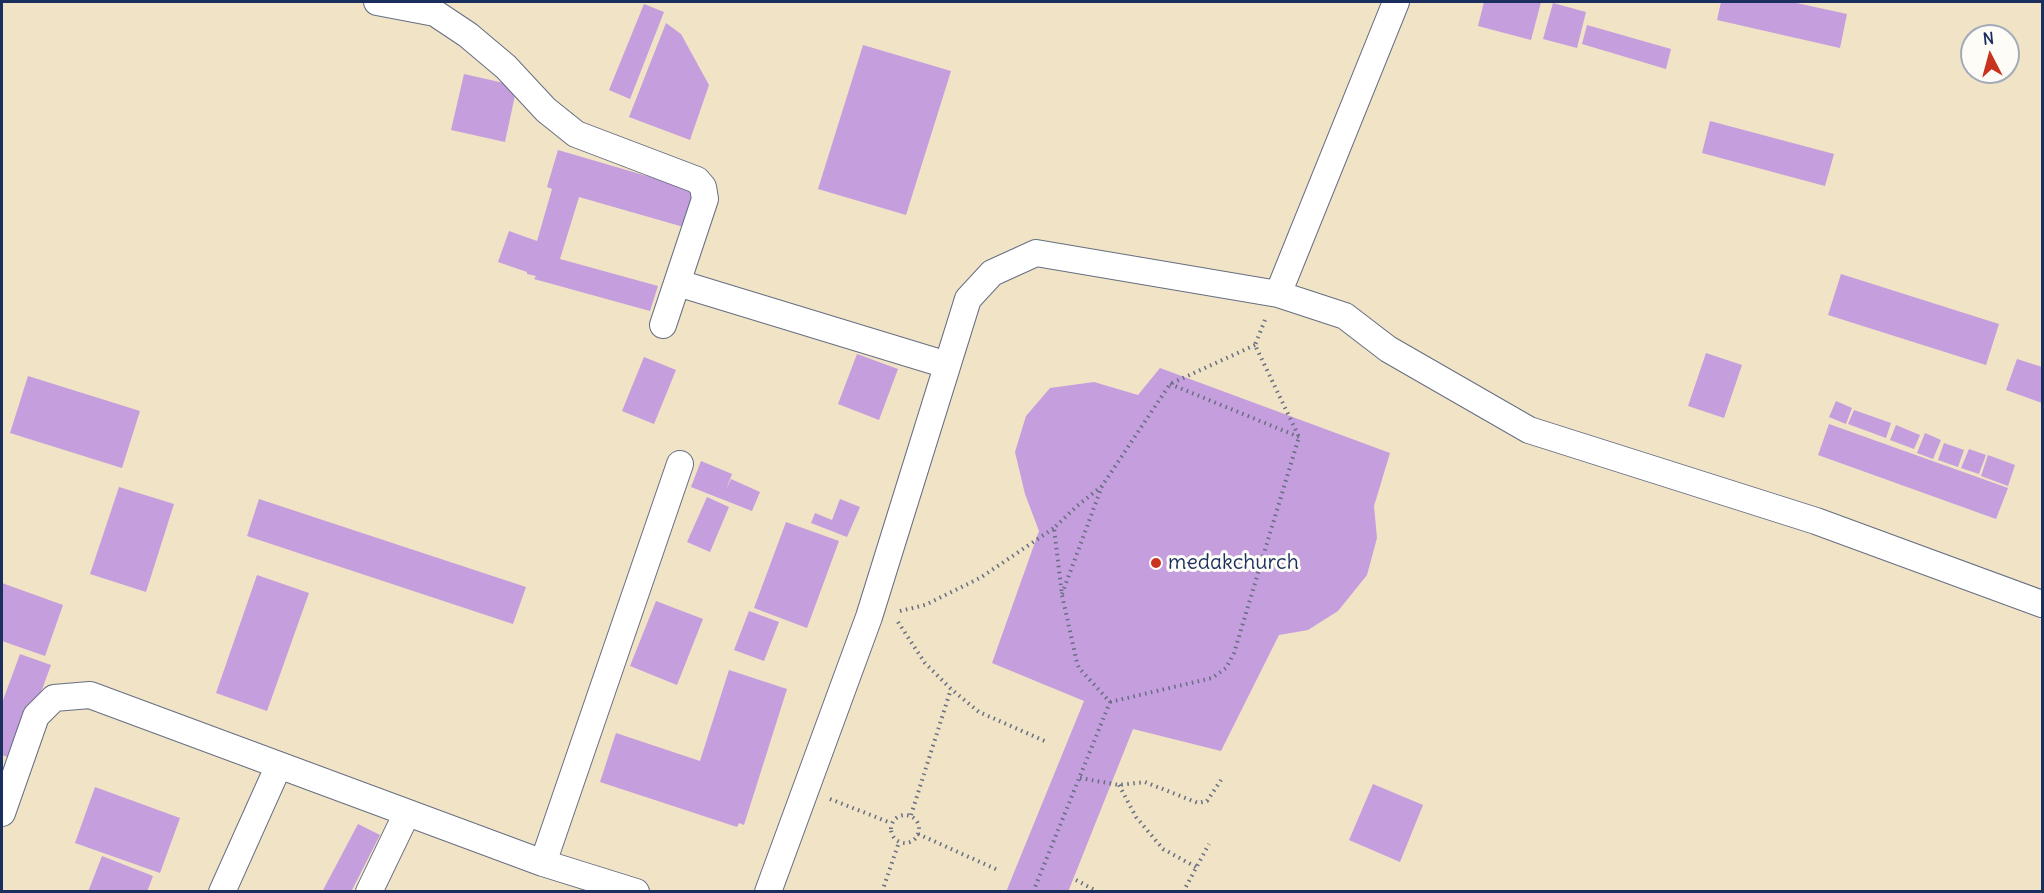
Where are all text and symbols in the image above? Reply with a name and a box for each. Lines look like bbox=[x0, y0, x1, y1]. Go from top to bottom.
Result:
north arrow bbox=[1960, 24, 2020, 84]
text: N bbox=[1982, 28, 1995, 49]
place label: medakchurch bbox=[1168, 550, 1299, 576]
marker: medakchurch bbox=[1149, 556, 1163, 570]

